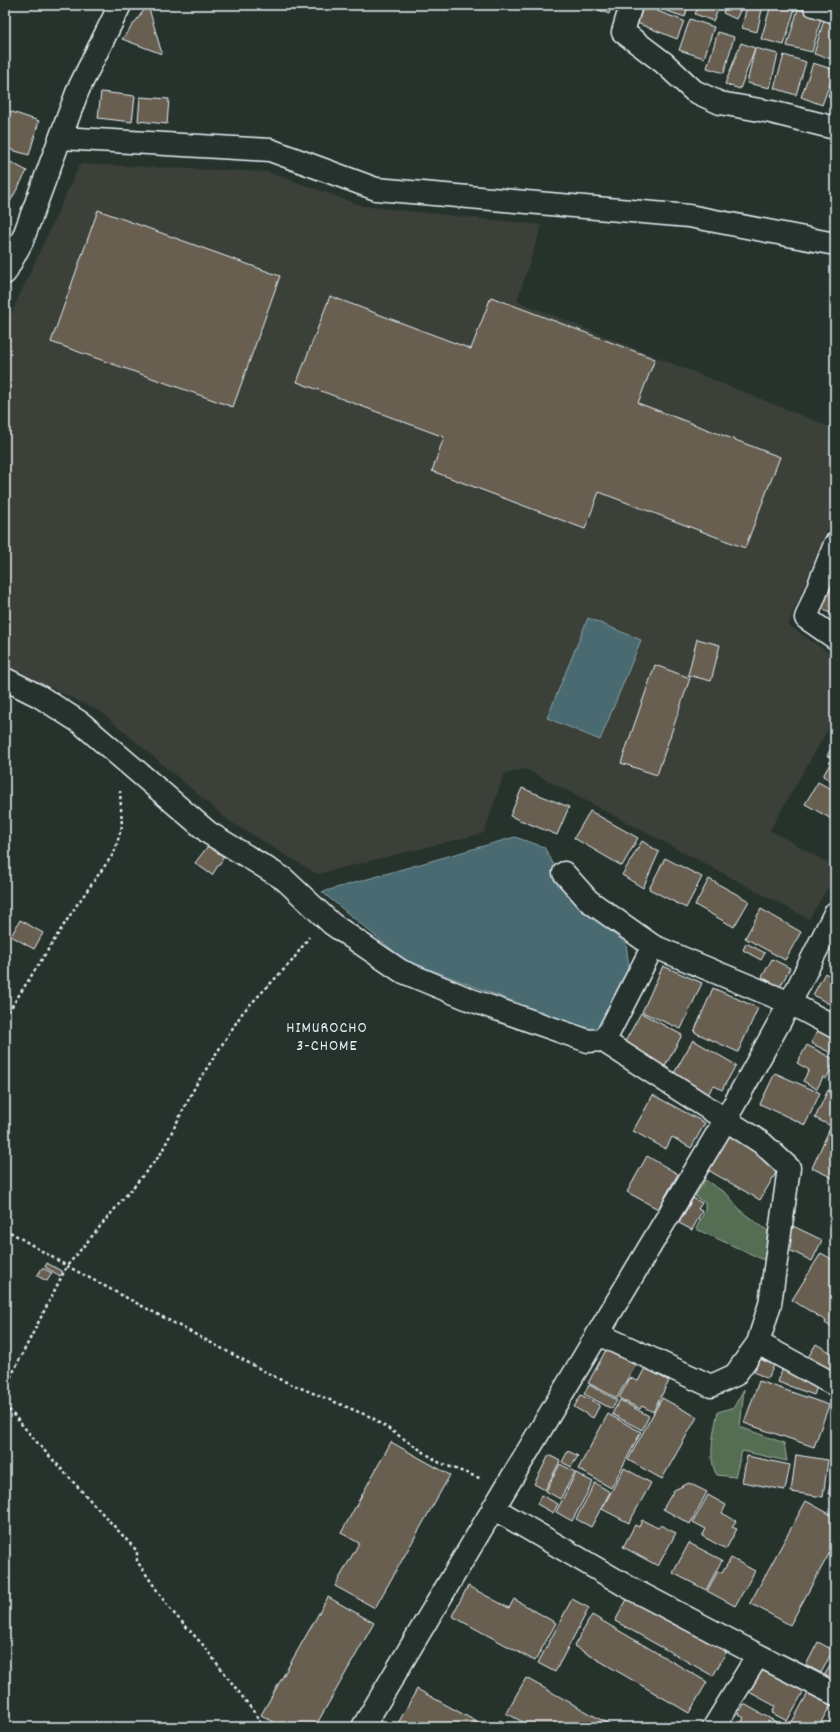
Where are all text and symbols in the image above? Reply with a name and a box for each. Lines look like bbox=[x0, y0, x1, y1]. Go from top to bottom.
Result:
district label: HIMUROCHO 3-CHOME bbox=[286, 1017, 368, 1058]

